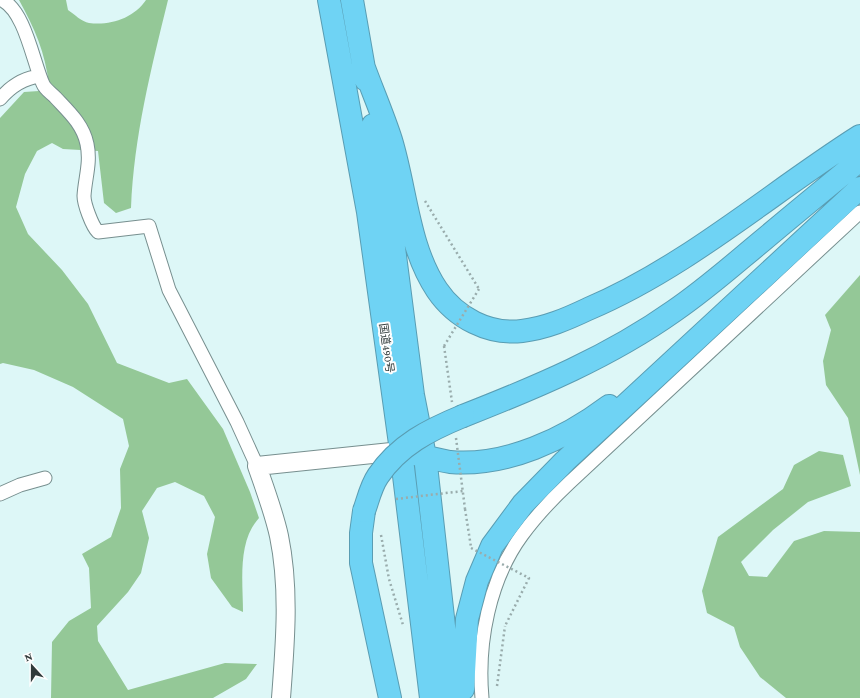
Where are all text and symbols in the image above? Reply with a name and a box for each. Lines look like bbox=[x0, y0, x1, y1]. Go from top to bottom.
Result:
street label: 国道490号 bbox=[378, 322, 396, 374]
north arrow bbox=[12, 646, 52, 686]
text: N bbox=[23, 650, 35, 664]

